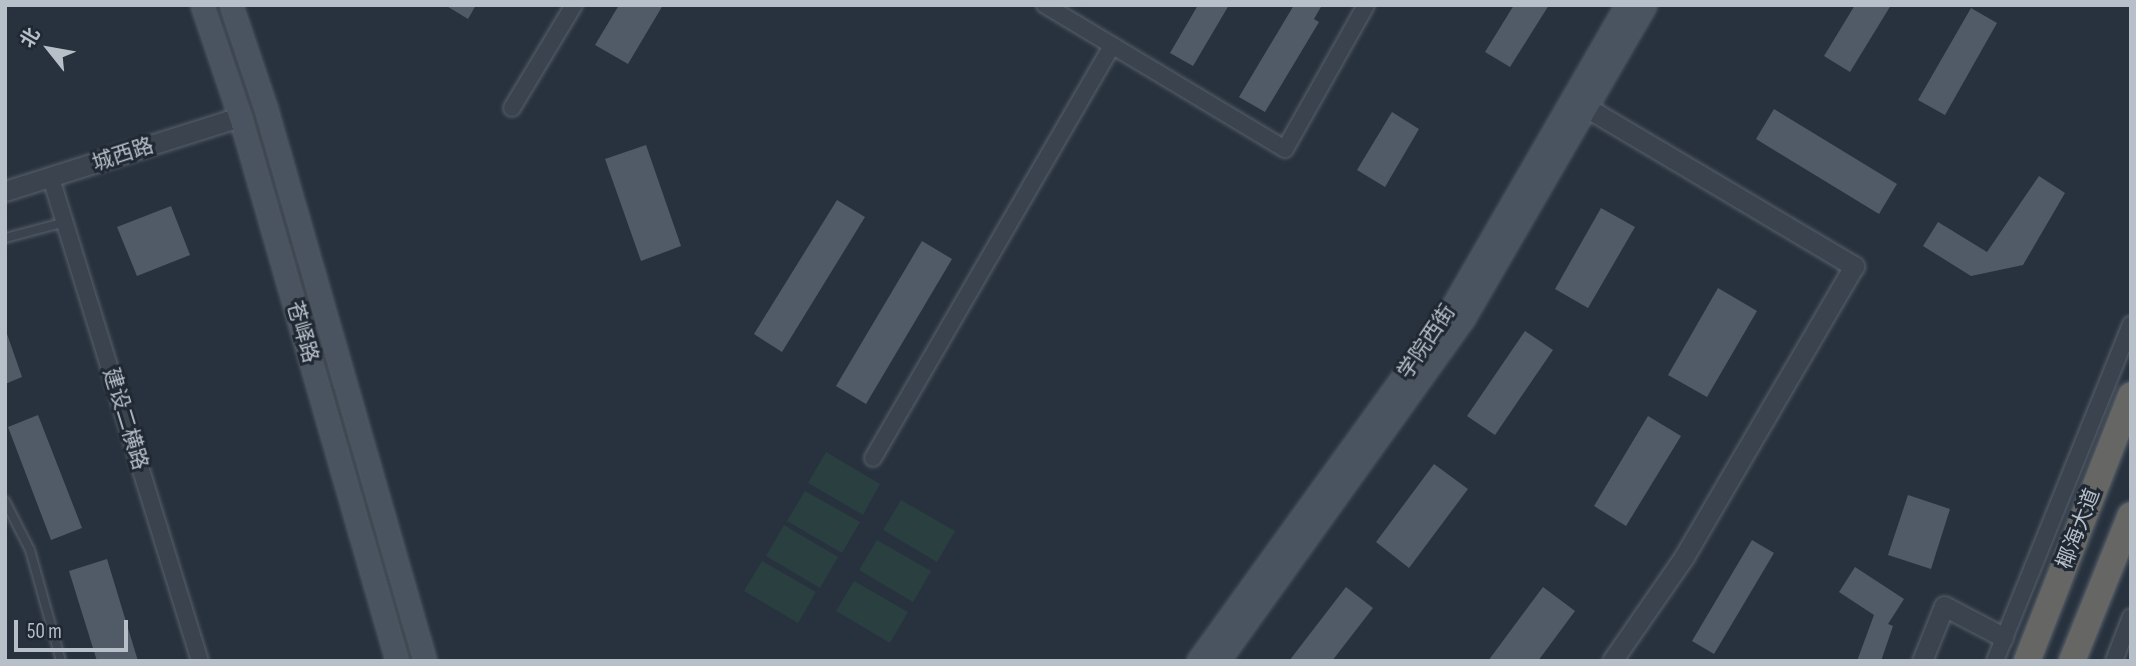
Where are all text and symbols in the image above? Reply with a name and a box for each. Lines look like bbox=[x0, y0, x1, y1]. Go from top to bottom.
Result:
north arrow bbox=[14, 14, 84, 84]
text: 北 bbox=[16, 24, 45, 52]
street label: 城西路 bbox=[89, 133, 157, 177]
street label: 苍峄路 bbox=[281, 298, 323, 366]
street label: 学院西街 bbox=[1393, 300, 1461, 384]
street label: 建设二横路 bbox=[98, 365, 152, 473]
street label: 椰海大道 bbox=[2052, 485, 2106, 573]
scale bar bbox=[18, 606, 131, 650]
text: 50 m bbox=[27, 619, 62, 644]

